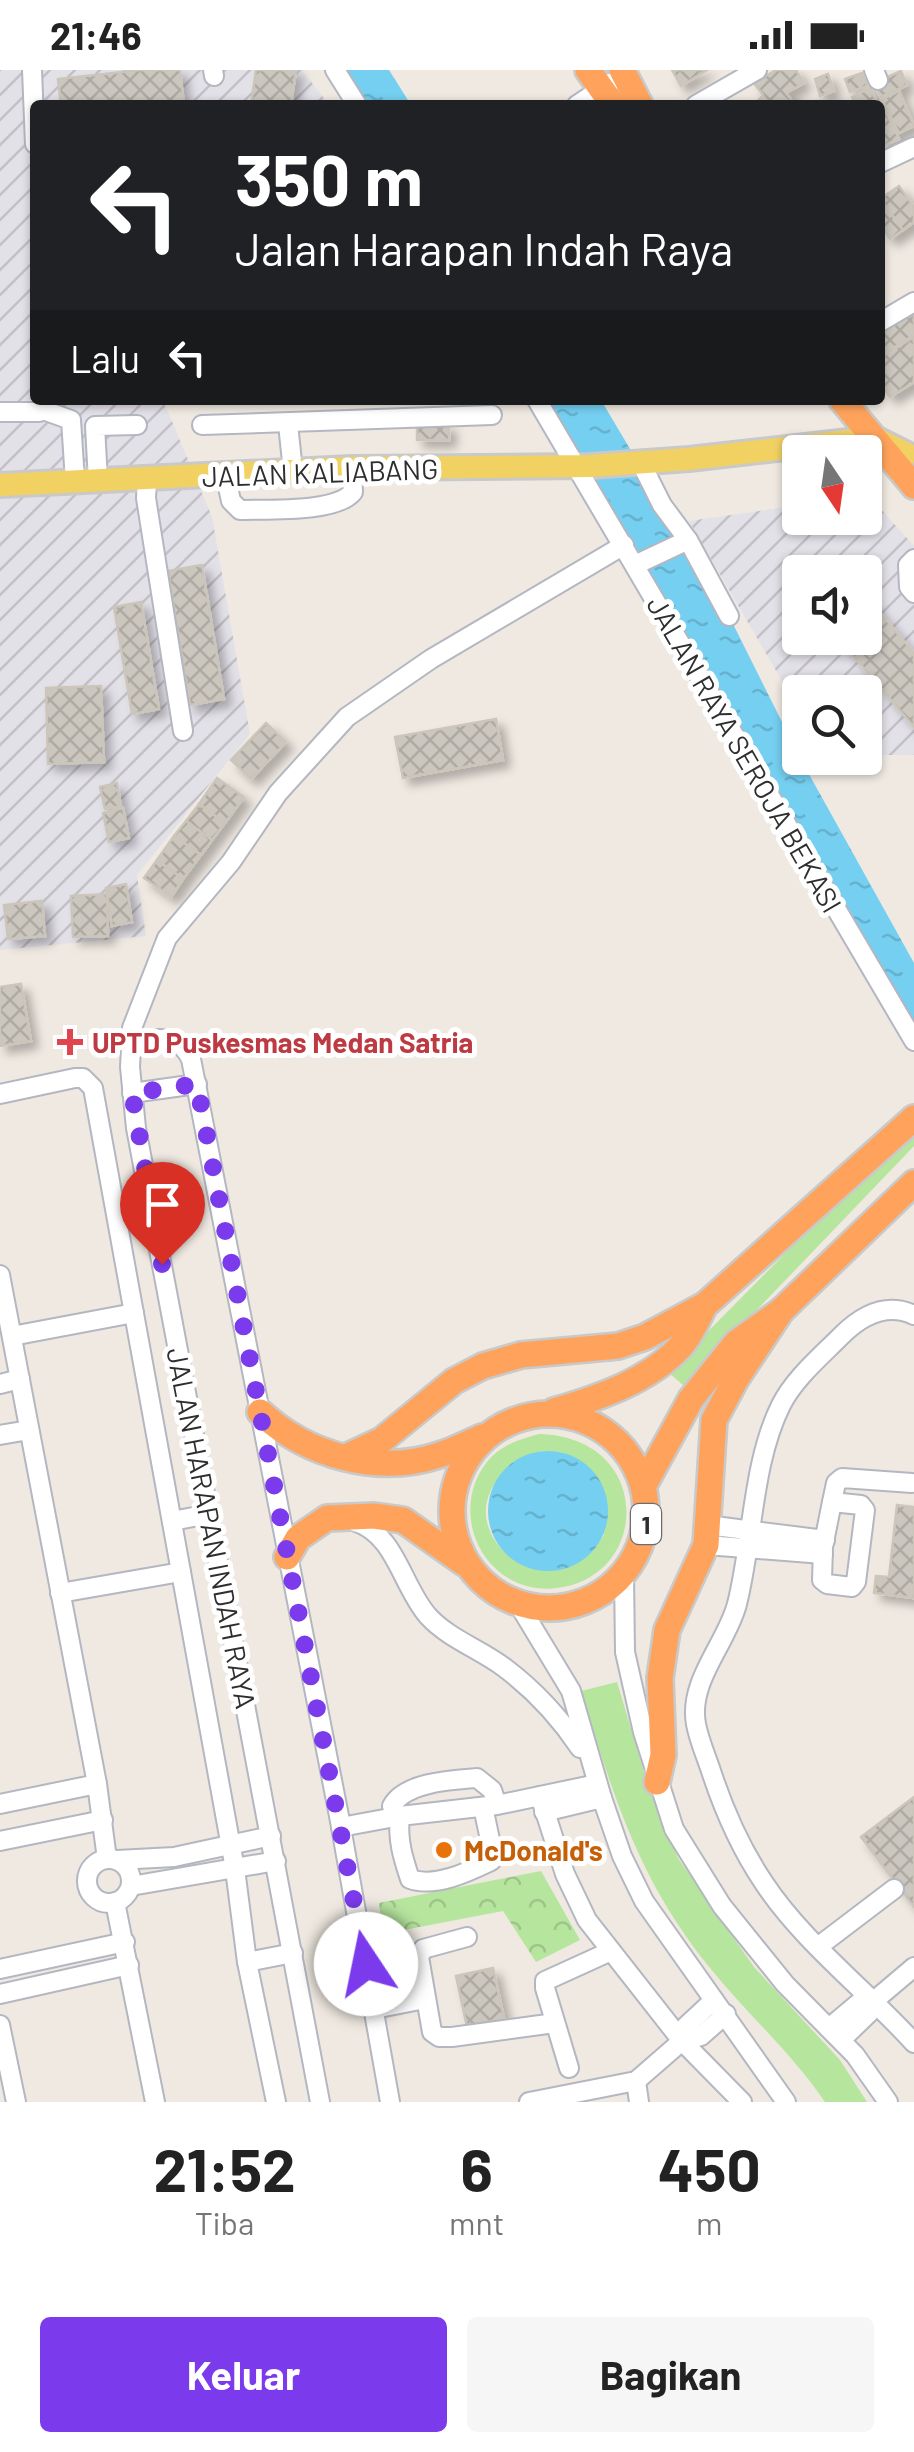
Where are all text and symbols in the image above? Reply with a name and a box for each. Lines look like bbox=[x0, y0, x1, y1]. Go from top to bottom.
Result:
text: 21:46 bbox=[50, 12, 142, 58]
text: 350 m bbox=[235, 136, 423, 220]
icon: left bbox=[70, 140, 200, 270]
text: Jalan Harapan Indah Raya bbox=[235, 221, 733, 275]
icon: left bbox=[160, 330, 215, 385]
text: Lalu bbox=[70, 335, 140, 381]
north arrow bbox=[782, 435, 882, 535]
map controls bbox=[782, 435, 882, 775]
street label: JALAN KALIABANG bbox=[201, 451, 439, 493]
button: sound bbox=[782, 555, 882, 655]
street label: JALAN RAYA SEROJA BEKASI bbox=[640, 590, 850, 918]
button: search bbox=[782, 675, 882, 775]
place label: UPTD Puskesmas Medan Satria bbox=[92, 1025, 473, 1059]
marker: UPTD Puskesmas Medan Satria bbox=[57, 1029, 83, 1055]
pin bbox=[120, 1162, 205, 1265]
icon: arrive bbox=[135, 1177, 190, 1232]
street label: JALAN HARAPAN INDAH RAYA bbox=[160, 1345, 264, 1711]
road number: 1 bbox=[631, 1504, 661, 1544]
place label: McDonald's bbox=[464, 1833, 603, 1867]
marker: McDonald's bbox=[433, 1839, 455, 1861]
position arrow bbox=[314, 1912, 418, 2016]
text: 21:52 bbox=[153, 2132, 296, 2204]
text: 6 bbox=[461, 2132, 493, 2204]
text: 450 bbox=[658, 2132, 761, 2204]
text: Tiba bbox=[195, 2203, 254, 2241]
text: mnt bbox=[449, 2203, 504, 2241]
text: m bbox=[696, 2203, 722, 2241]
button: Keluar bbox=[40, 2317, 447, 2432]
button: Bagikan bbox=[467, 2317, 874, 2432]

